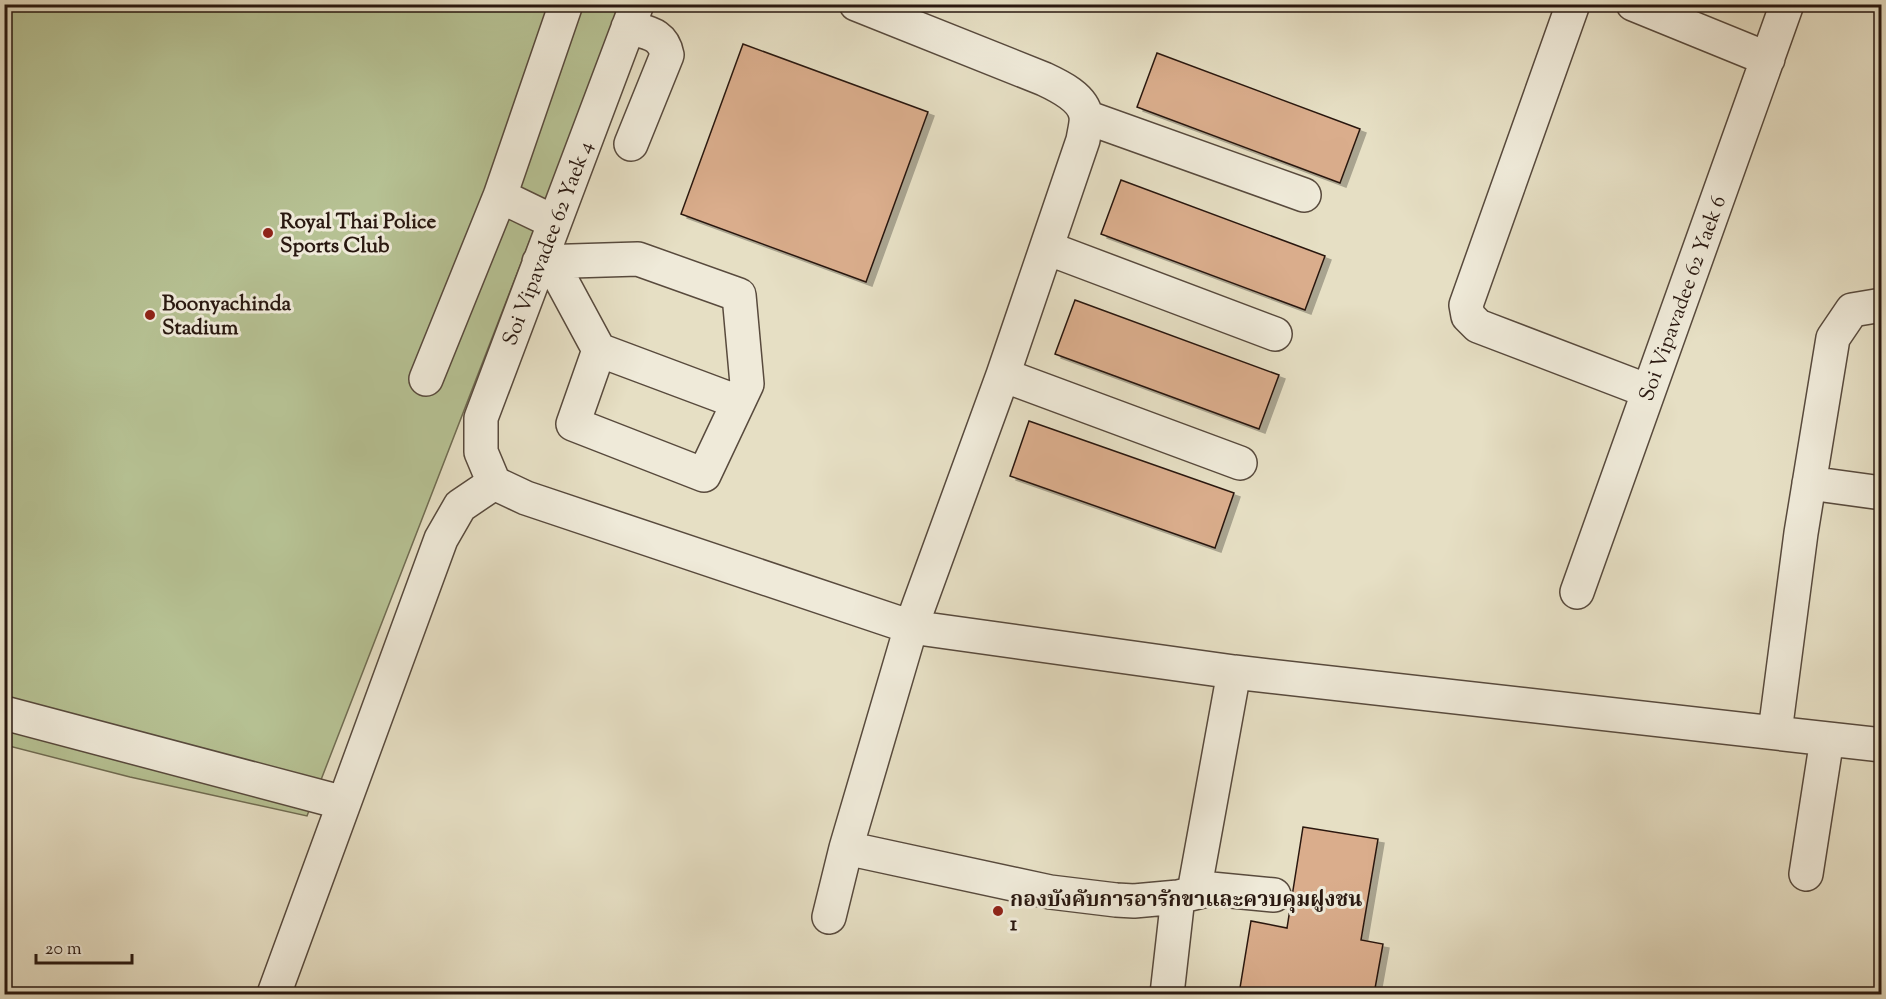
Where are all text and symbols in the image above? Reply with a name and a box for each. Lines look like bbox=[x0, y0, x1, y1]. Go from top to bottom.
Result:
street label: Soi Vipavadee 62 Yaek 4 bbox=[496, 137, 602, 350]
street label: Soi Vipavadee 62 Yaek 6 bbox=[1633, 192, 1735, 406]
place label: Royal Thai Police Sports Club bbox=[280, 208, 437, 262]
marker: Royal Thai Police Sports Club bbox=[261, 226, 275, 240]
place label: Boonyachinda Stadium bbox=[162, 290, 292, 344]
marker: Boonyachinda Stadium bbox=[143, 308, 157, 322]
place label: กองบังคับการอารักขาและควบคุมฝูงชน 1 bbox=[1010, 886, 1362, 940]
marker: กองบังคับการอารักขาและควบคุมฝูงชน 1 bbox=[991, 904, 1005, 918]
scale bar bbox=[36, 927, 132, 965]
text: 20 m bbox=[45, 937, 82, 963]

